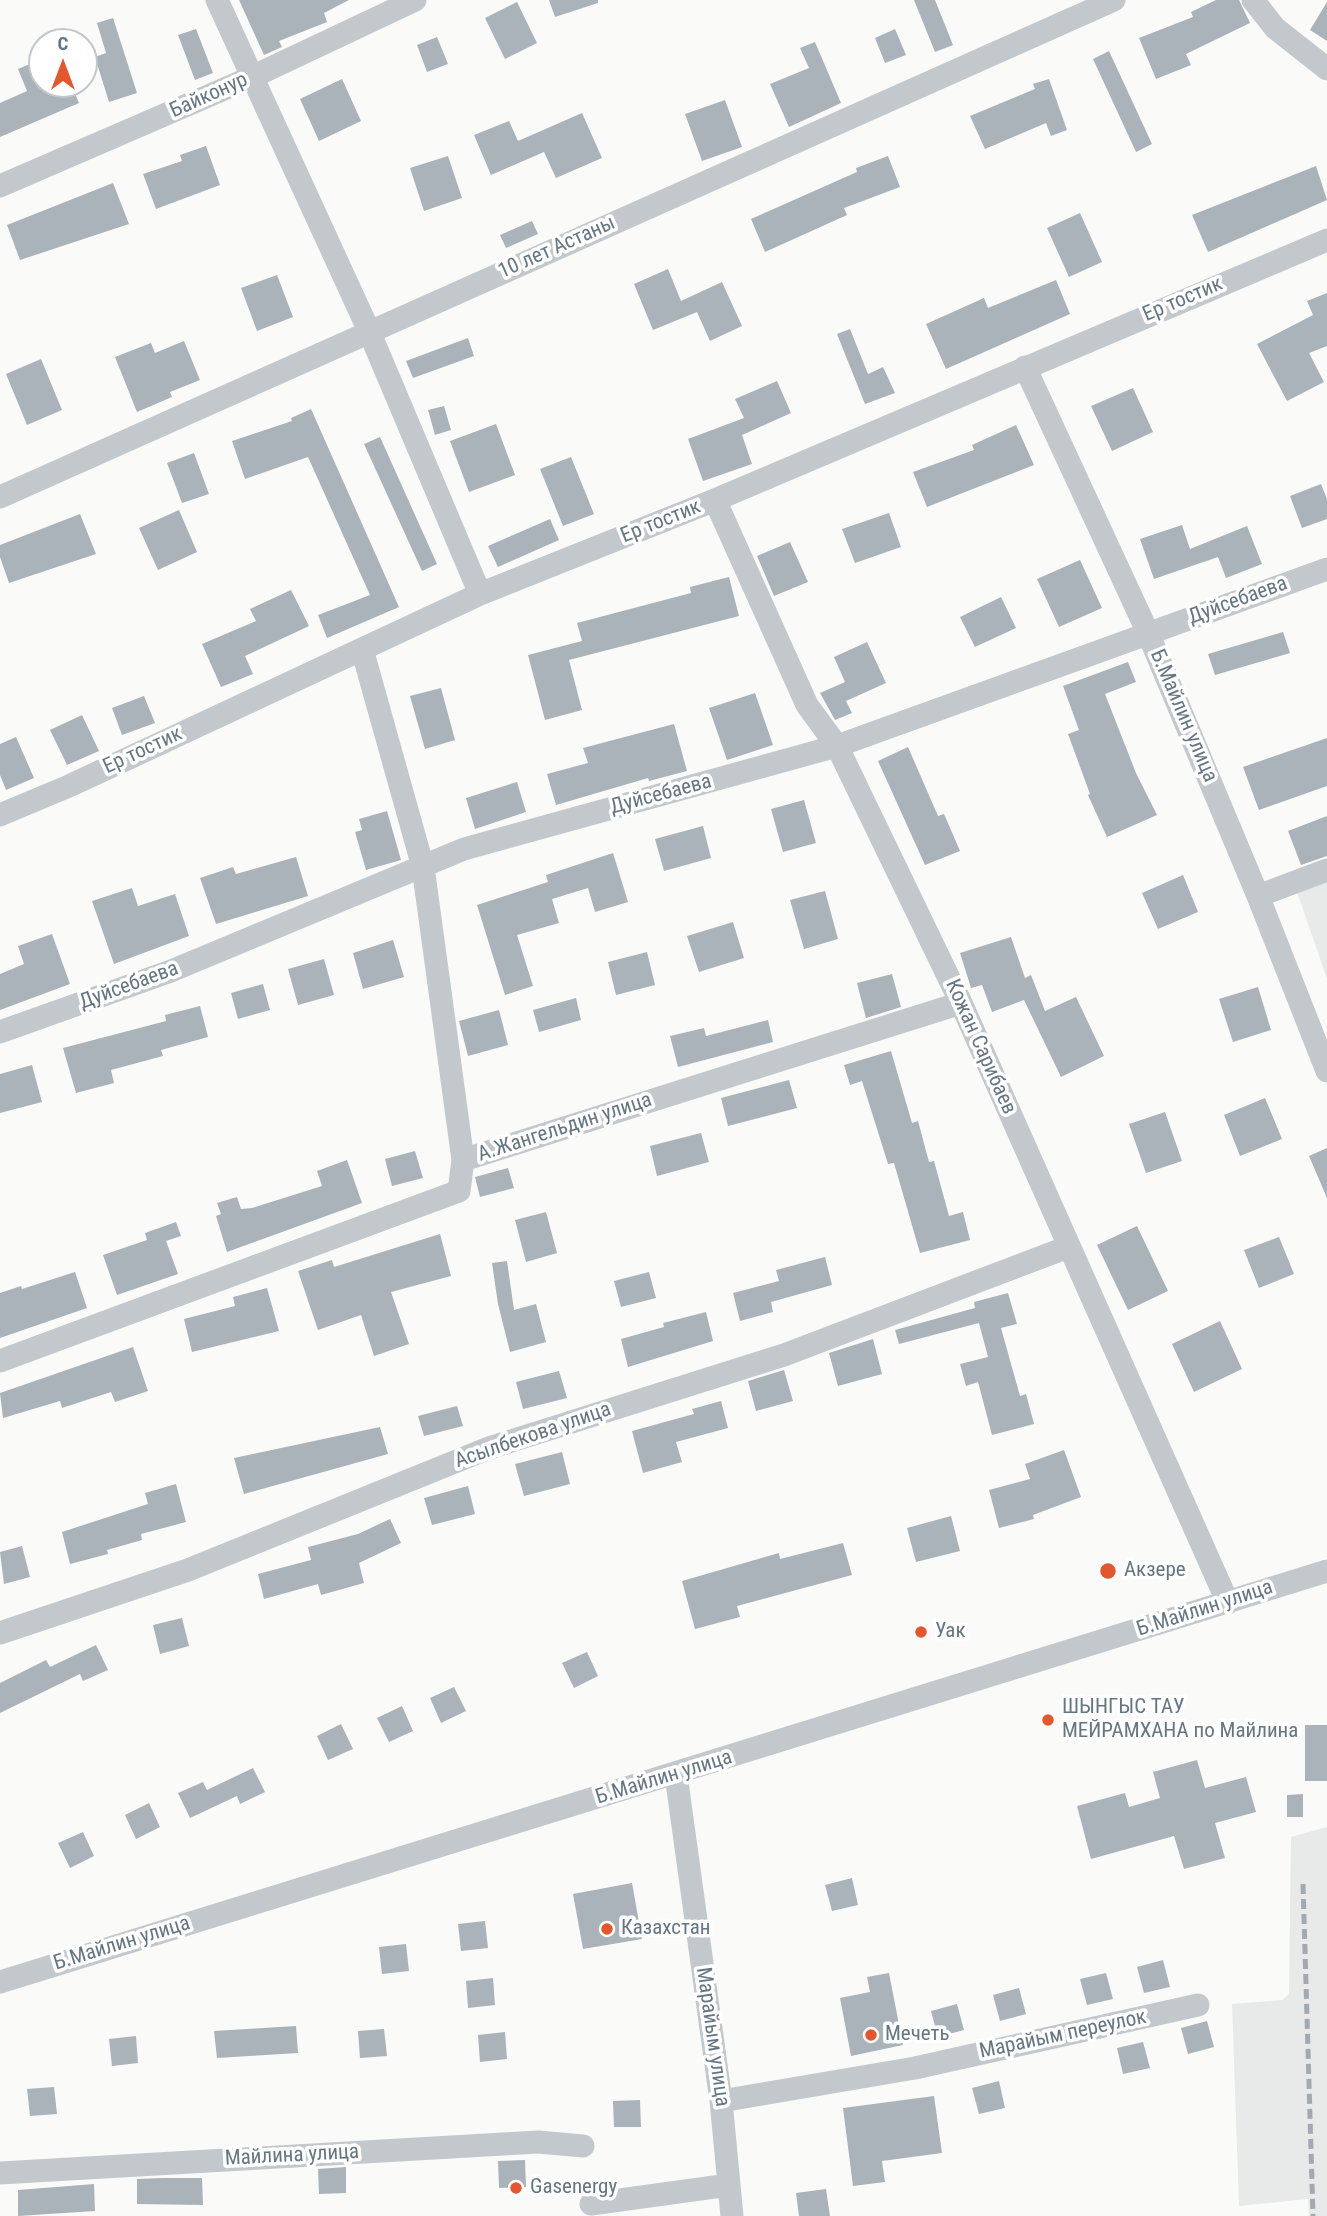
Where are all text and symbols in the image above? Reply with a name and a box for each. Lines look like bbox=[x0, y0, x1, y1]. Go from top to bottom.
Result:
north arrow bbox=[28, 28, 98, 98]
text: С bbox=[58, 32, 68, 55]
street label: Байконур bbox=[166, 68, 252, 124]
street label: 10 лет Астаны bbox=[495, 211, 619, 285]
street label: Ер тостик bbox=[1139, 272, 1227, 328]
street label: Ер тостик bbox=[617, 495, 705, 549]
street label: Дуйсебаева bbox=[1185, 571, 1291, 631]
street label: Б.Майлин улица bbox=[1144, 646, 1222, 786]
street label: Ер тостик bbox=[100, 722, 186, 780]
street label: Дуйсебаева bbox=[608, 769, 714, 821]
street label: Дуйсебаева bbox=[76, 956, 182, 1016]
street label: Кожан Сарибаев bbox=[939, 976, 1021, 1118]
street label: А.Жангельдин улица bbox=[475, 1088, 655, 1168]
street label: Асылбекова улица bbox=[452, 1397, 614, 1475]
place label: Акзере bbox=[1124, 1558, 1186, 1584]
marker: Акзере bbox=[1098, 1561, 1118, 1581]
street label: Б.Майлин улица bbox=[1134, 1575, 1276, 1643]
place label: Уак bbox=[935, 1619, 966, 1645]
marker: Уак bbox=[913, 1624, 929, 1640]
place label: ШЫНГЫС ТАУ МЕЙРАМХАНА по Майлина bbox=[1062, 1695, 1298, 1745]
marker: ШЫНГЫС ТАУ МЕЙРАМХАНА по Майлина bbox=[1040, 1712, 1056, 1728]
street label: Б.Майлин улица bbox=[593, 1745, 735, 1811]
street label: Б.Майлин улица bbox=[51, 1911, 193, 1977]
place label: Казахстан bbox=[621, 1916, 710, 1942]
marker: Казахстан bbox=[599, 1921, 615, 1937]
street label: Марайым улица bbox=[690, 1966, 734, 2108]
street label: Марайым переулок bbox=[977, 2005, 1149, 2065]
place label: Мечеть bbox=[885, 2022, 949, 2048]
marker: Мечеть bbox=[863, 2027, 879, 2043]
street label: Майлина улица bbox=[224, 2140, 360, 2172]
place label: Gasenergy bbox=[530, 2175, 617, 2201]
marker: Gasenergy bbox=[508, 2180, 524, 2196]

